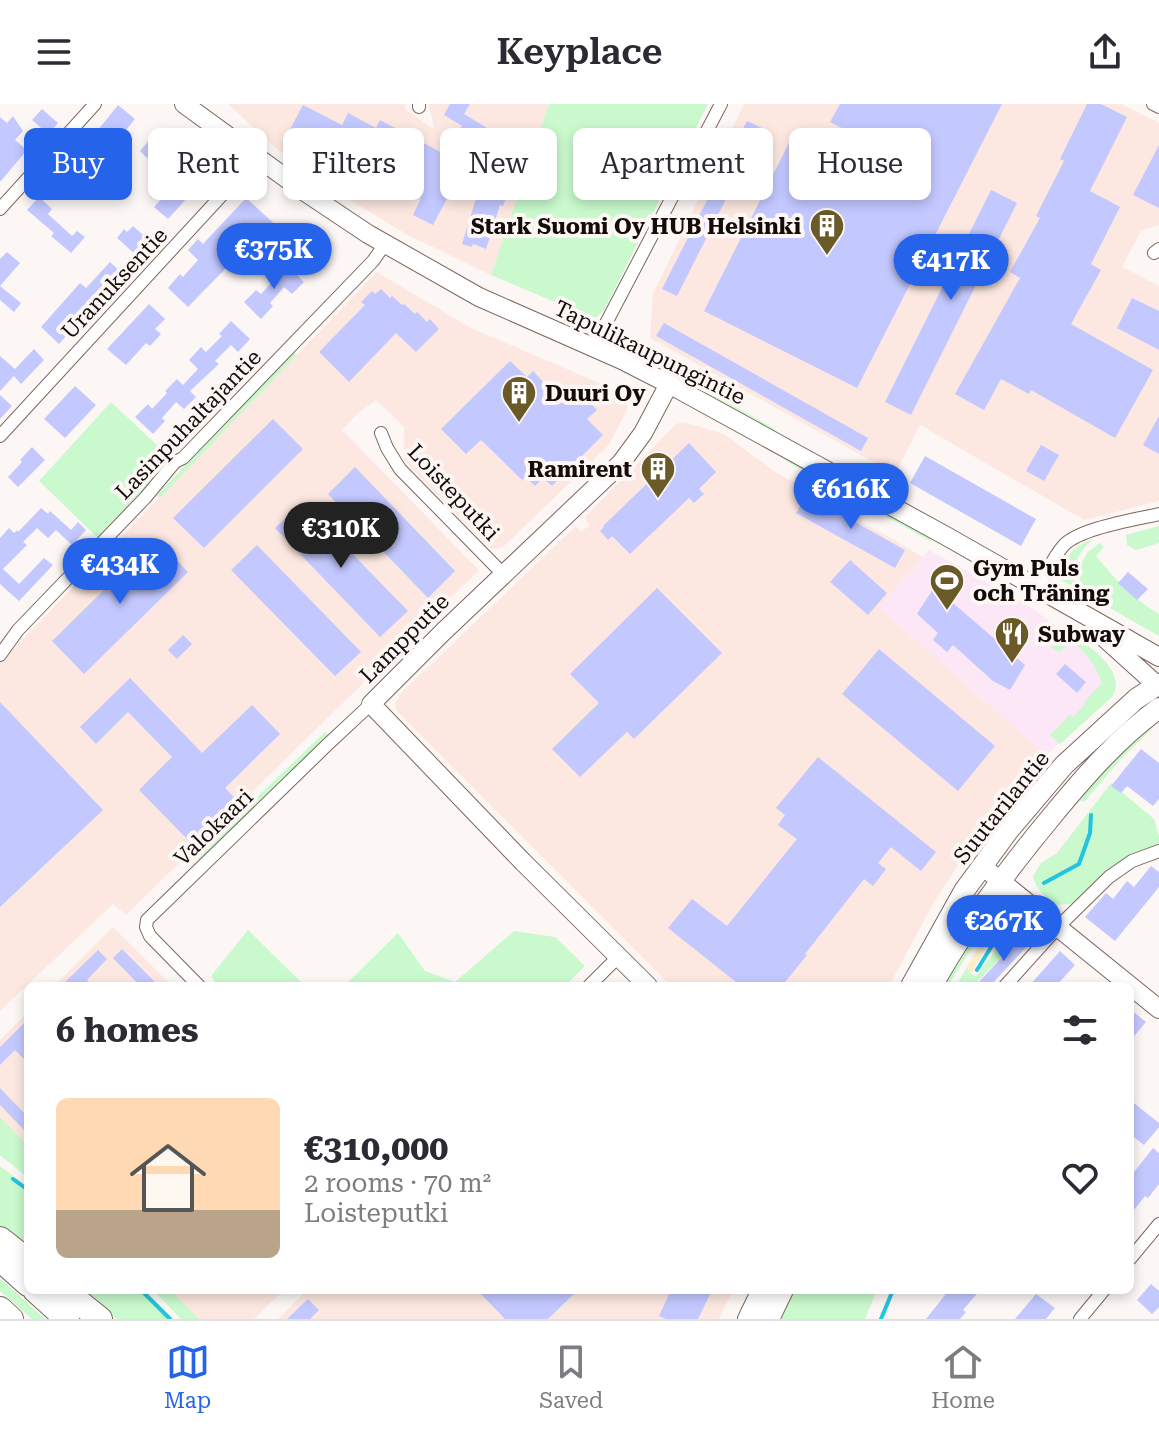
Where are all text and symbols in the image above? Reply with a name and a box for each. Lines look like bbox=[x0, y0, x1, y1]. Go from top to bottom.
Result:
icon: menu bbox=[32, 30, 76, 74]
icon: share bbox=[1083, 30, 1127, 74]
text: Keyplace bbox=[497, 31, 662, 73]
chip: Buy bbox=[24, 128, 132, 200]
chip: Rent bbox=[148, 128, 267, 200]
chip: Filters bbox=[283, 128, 424, 200]
chip: New bbox=[440, 128, 557, 200]
chip: Apartment bbox=[573, 128, 773, 200]
chip: House bbox=[789, 128, 931, 200]
building icon: Stark Suomi Oy HUB Helsinki bbox=[808, 207, 846, 257]
place label: Stark Suomi Oy HUB Helsinki bbox=[471, 214, 801, 239]
street label: Uranuksentie bbox=[56, 222, 172, 344]
pin: €375K bbox=[218, 223, 330, 291]
text: €375K bbox=[235, 234, 313, 264]
pin: €417K bbox=[895, 234, 1007, 302]
text: €417K bbox=[912, 245, 990, 275]
street label: Tapulikaupungintie bbox=[550, 295, 749, 410]
street label: Lasinpuhaltajantie bbox=[110, 344, 266, 504]
building icon: Duuri Oy bbox=[500, 374, 538, 424]
place label: Duuri Oy bbox=[545, 381, 646, 406]
street label: Loisteputki bbox=[403, 439, 504, 546]
building icon: Ramirent bbox=[639, 450, 677, 500]
place label: Ramirent bbox=[528, 457, 632, 482]
pin: €616K bbox=[795, 463, 907, 531]
text: €616K bbox=[812, 474, 890, 504]
pin: €310K bbox=[285, 502, 397, 570]
text: €310K bbox=[302, 513, 380, 543]
pin: €434K bbox=[64, 538, 176, 606]
text: €434K bbox=[81, 549, 159, 579]
place label: Gym Puls och Träning bbox=[973, 556, 1110, 606]
sports icon: Gym Puls och Träning bbox=[928, 562, 966, 612]
street label: Lampputie bbox=[355, 589, 454, 688]
restaurant icon: Subway bbox=[993, 615, 1031, 665]
place label: Subway bbox=[1038, 622, 1126, 647]
street label: Suutarilantie bbox=[948, 746, 1054, 869]
street label: Valokaari bbox=[169, 784, 258, 871]
pin: €267K bbox=[948, 895, 1060, 963]
text: €267K bbox=[965, 906, 1043, 936]
icon: filters bbox=[1058, 1008, 1102, 1052]
text: 6 homes bbox=[56, 1010, 199, 1050]
text: €310,000 bbox=[304, 1128, 448, 1168]
icon: home bbox=[120, 1130, 216, 1226]
icon: heart bbox=[1058, 1156, 1102, 1200]
text: 2 rooms · 70 m² bbox=[304, 1168, 491, 1198]
text: Loisteputki bbox=[304, 1198, 448, 1228]
tab: Map bbox=[164, 1340, 211, 1413]
tab: Saved bbox=[539, 1340, 603, 1413]
tab: Home bbox=[931, 1340, 995, 1413]

